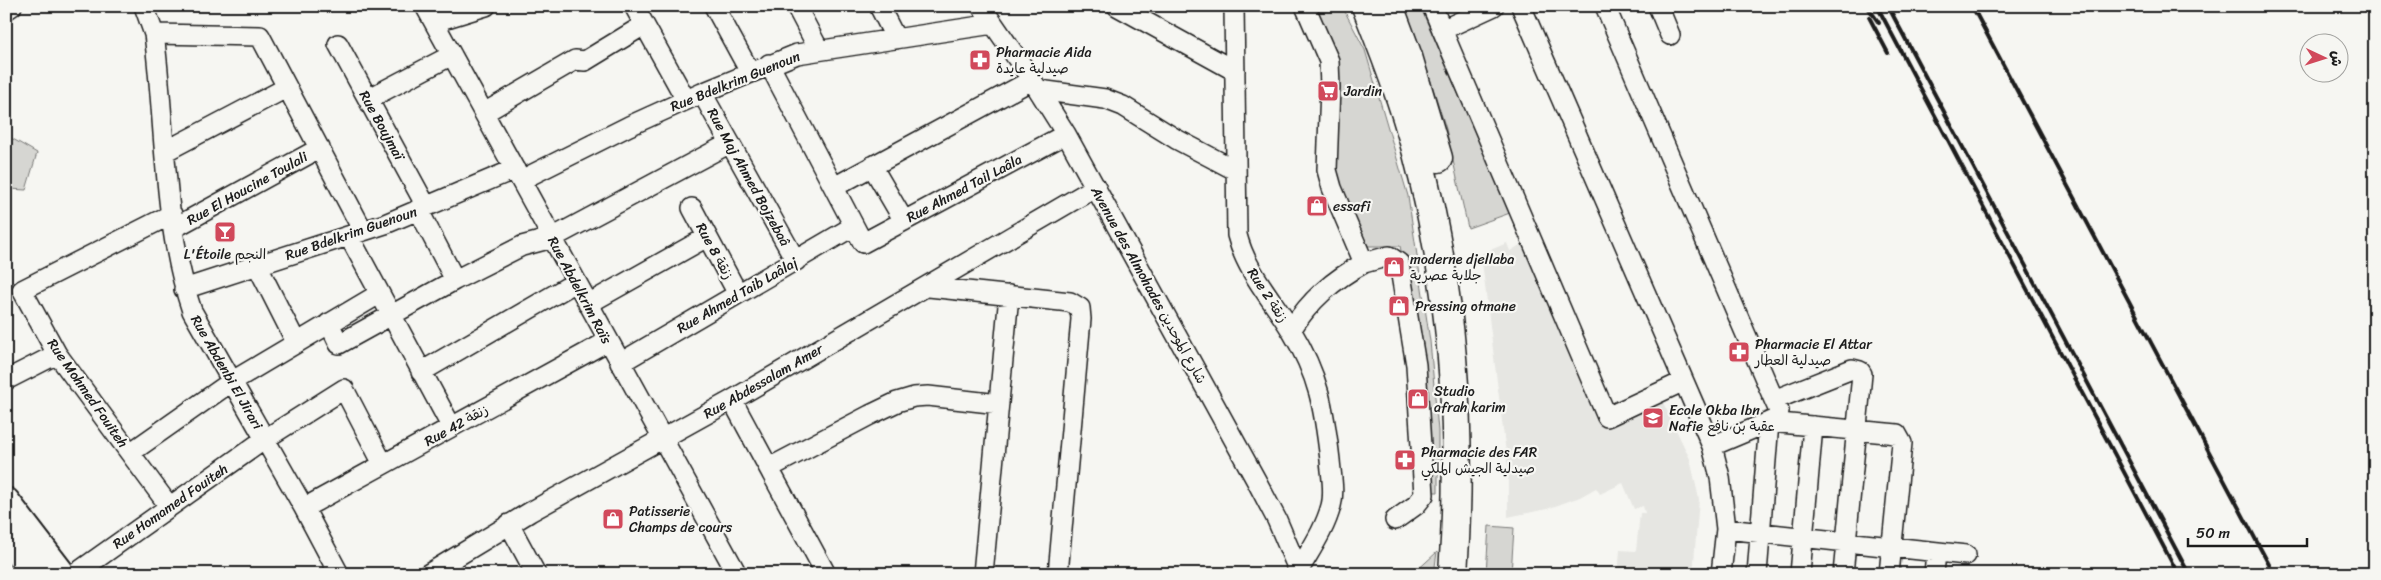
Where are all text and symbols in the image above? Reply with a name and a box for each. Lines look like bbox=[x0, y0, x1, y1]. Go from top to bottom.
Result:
north arrow bbox=[2298, 32, 2348, 82]
place label: Pharmacie Aida صيدلية عايدة bbox=[996, 40, 1092, 81]
street label: Rue Bdelkrim Guenoun bbox=[666, 44, 804, 119]
pharmacy icon: Pharmacie Aida صيدلية عايدة bbox=[968, 48, 992, 72]
text: ش bbox=[2323, 50, 2349, 67]
supermarket icon: Jardin bbox=[1316, 79, 1340, 103]
place label: Jardin bbox=[1343, 79, 1383, 104]
street label: Rue Boujmaï bbox=[352, 86, 412, 167]
street label: Rue Maj Ahmed Bojzebaâ bbox=[700, 103, 797, 251]
street label: Rue El Houcine Toulali bbox=[182, 144, 314, 232]
street label: Rue Ahmed Tail Laâla bbox=[902, 147, 1027, 230]
street label: Avenue des Almohades شارع الموحدين bbox=[1083, 181, 1213, 389]
shop icon: essafi bbox=[1305, 194, 1329, 218]
place label: essafi bbox=[1333, 194, 1371, 219]
street label: Rue Bdelkrim Guenoun bbox=[282, 199, 421, 268]
street label: Rue 8 زنقة bbox=[689, 218, 740, 284]
bar icon: L'Étoile النجم bbox=[213, 220, 237, 244]
street label: Rue Abdelkrim Raïs bbox=[541, 232, 619, 349]
place label: L'Étoile النجم bbox=[184, 242, 266, 267]
place label: moderne djellaba جلابة عصرية bbox=[1410, 247, 1514, 288]
street label: Rue Ahmed Taib Laâlaj bbox=[672, 250, 803, 340]
shop icon: moderne djellaba جلابة عصرية bbox=[1382, 255, 1406, 279]
street label: Rue 2 زنقة bbox=[1240, 263, 1295, 328]
shop icon: Pressing otmane bbox=[1387, 294, 1411, 318]
place label: Pressing otmane bbox=[1415, 294, 1516, 319]
street label: Rue Abdenbi El Jirari bbox=[184, 310, 270, 435]
place label: Pharmacie El Attar صيدلية العطار bbox=[1754, 332, 1873, 373]
street label: Rue Mohmed Fouiteh bbox=[40, 333, 135, 453]
street label: Rue Abdessalam Amer bbox=[699, 336, 829, 426]
pharmacy icon: Pharmacie El Attar صيدلية العطار bbox=[1727, 340, 1751, 364]
place label: Studio afrah karim bbox=[1434, 379, 1506, 420]
shop icon: Studio afrah karim bbox=[1406, 387, 1430, 411]
street label: Rue 42 زنقة bbox=[419, 397, 493, 453]
place label: Ecole Okba Ibn Nafie عقبة بن نافع bbox=[1669, 398, 1775, 439]
school or university icon: Ecole Okba Ibn Nafie عقبة بن نافع bbox=[1641, 406, 1665, 430]
place label: Pharmacie des FAR صيدلية الجيش الملكي bbox=[1421, 440, 1538, 481]
pharmacy icon: Pharmacie des FAR صيدلية الجيش الملكي bbox=[1393, 448, 1417, 472]
street label: Rue Homamed Fouiteh bbox=[107, 457, 233, 556]
place label: Patisserie Champs de cours bbox=[629, 499, 733, 540]
shop icon: Patisserie Champs de cours bbox=[601, 507, 625, 531]
scale bar bbox=[2188, 515, 2307, 547]
text: 50 m bbox=[2196, 520, 2231, 546]

